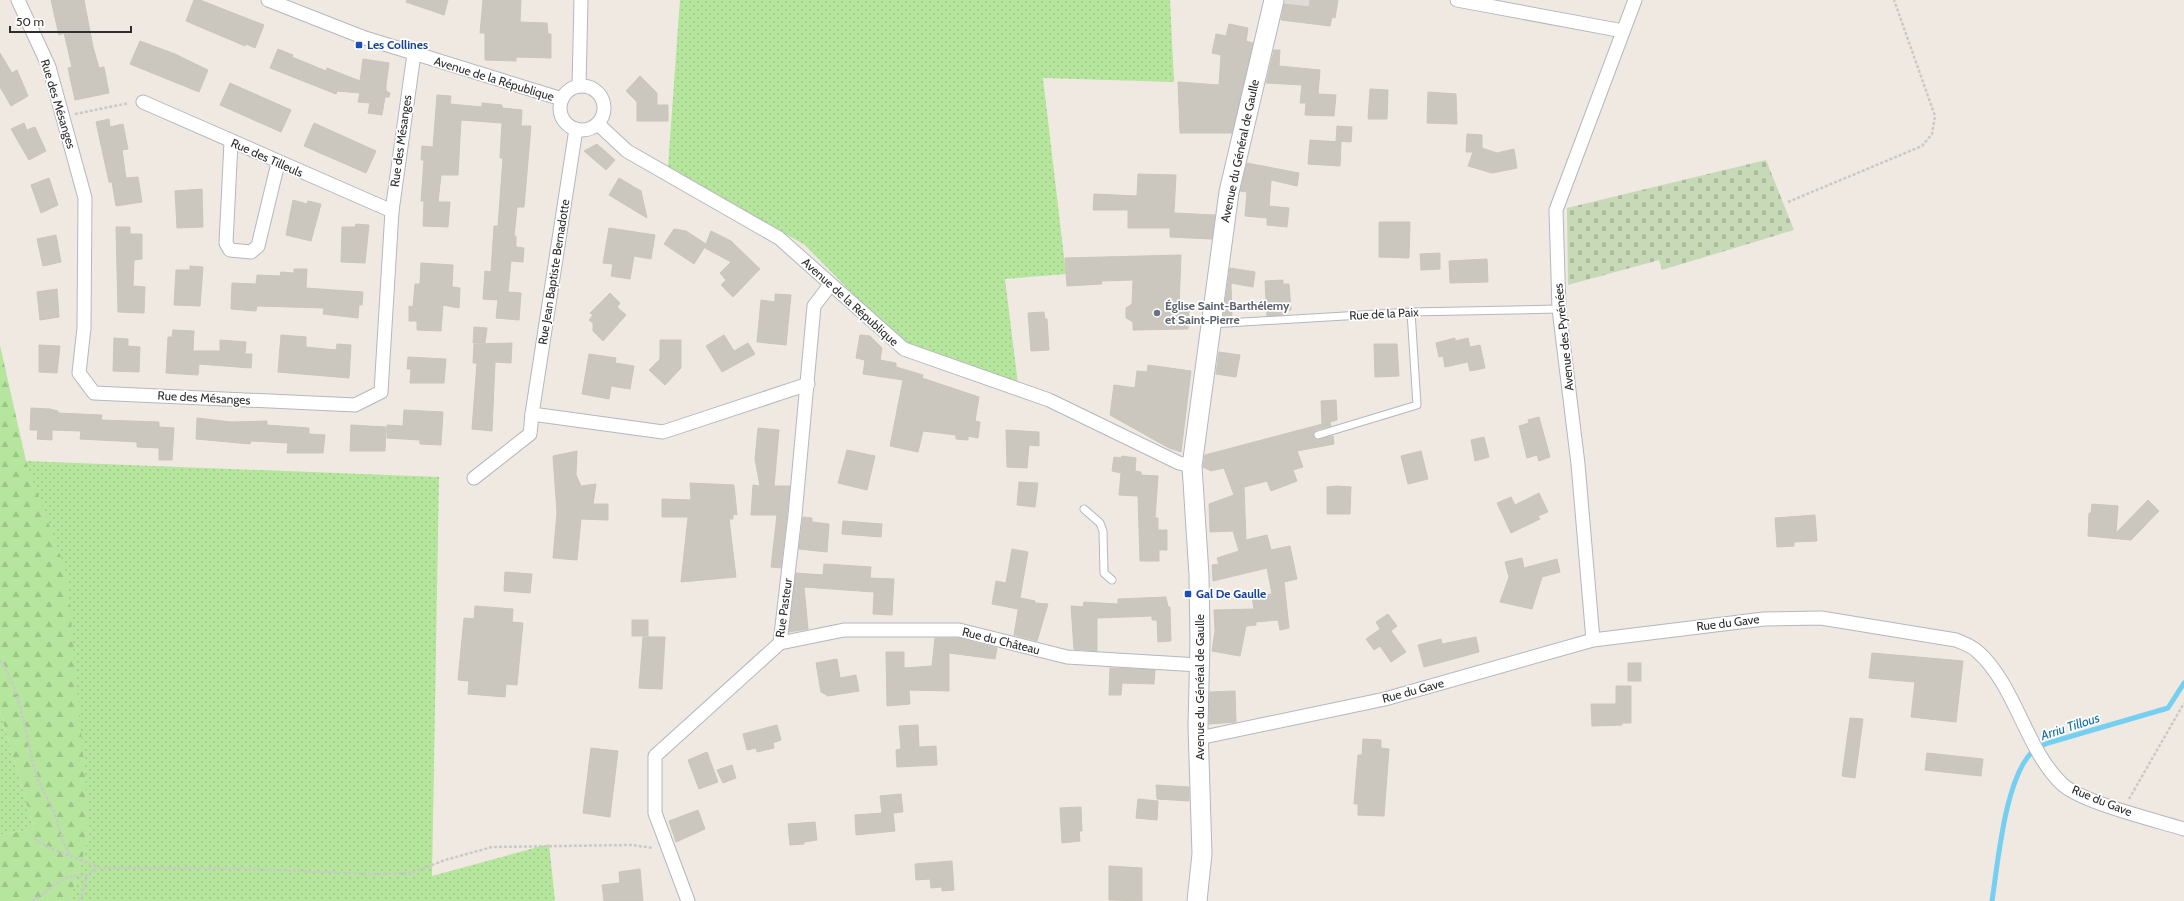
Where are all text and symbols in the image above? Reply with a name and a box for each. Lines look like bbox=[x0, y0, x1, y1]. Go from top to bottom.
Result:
scale bar bbox=[10, 8, 131, 34]
text: 50 m bbox=[16, 14, 44, 29]
place label: Les Collines bbox=[367, 37, 428, 52]
marker: Les Collines bbox=[354, 40, 364, 50]
street label: Avenue de la République bbox=[432, 53, 556, 104]
street label: Rue des Mésanges bbox=[38, 57, 79, 151]
street label: Avenue du Général de Gaulle bbox=[1217, 78, 1262, 224]
street label: Rue des Mésanges bbox=[387, 94, 414, 188]
street label: Rue des Tilleuls bbox=[229, 135, 306, 180]
street label: Rue Jean Baptiste Bernadotte bbox=[535, 198, 572, 346]
street label: Avenue de la République bbox=[799, 254, 902, 349]
street label: Avenue des Pyrénées bbox=[1550, 283, 1577, 391]
place label: Église Saint-Barthélemy et Saint-Pierre bbox=[1165, 298, 1290, 327]
street label: Rue de la Paix bbox=[1349, 304, 1419, 323]
marker: Église Saint-Barthélemy et Saint-Pierre bbox=[1152, 308, 1162, 318]
street label: Rue des Mésanges bbox=[157, 388, 251, 407]
street label: Rue Pasteur bbox=[772, 577, 795, 639]
place label: Gal De Gaulle bbox=[1196, 586, 1266, 601]
marker: Gal De Gaulle bbox=[1183, 589, 1193, 599]
street label: Rue du Gave bbox=[1696, 611, 1760, 634]
street label: Avenue du Général de Gaulle bbox=[1192, 614, 1207, 760]
street label: Rue du Château bbox=[961, 624, 1042, 657]
street label: Rue du Gave bbox=[1380, 675, 1445, 706]
water label: Arriu Tillous bbox=[2038, 709, 2101, 743]
street label: Rue du Gave bbox=[2070, 782, 2134, 819]

